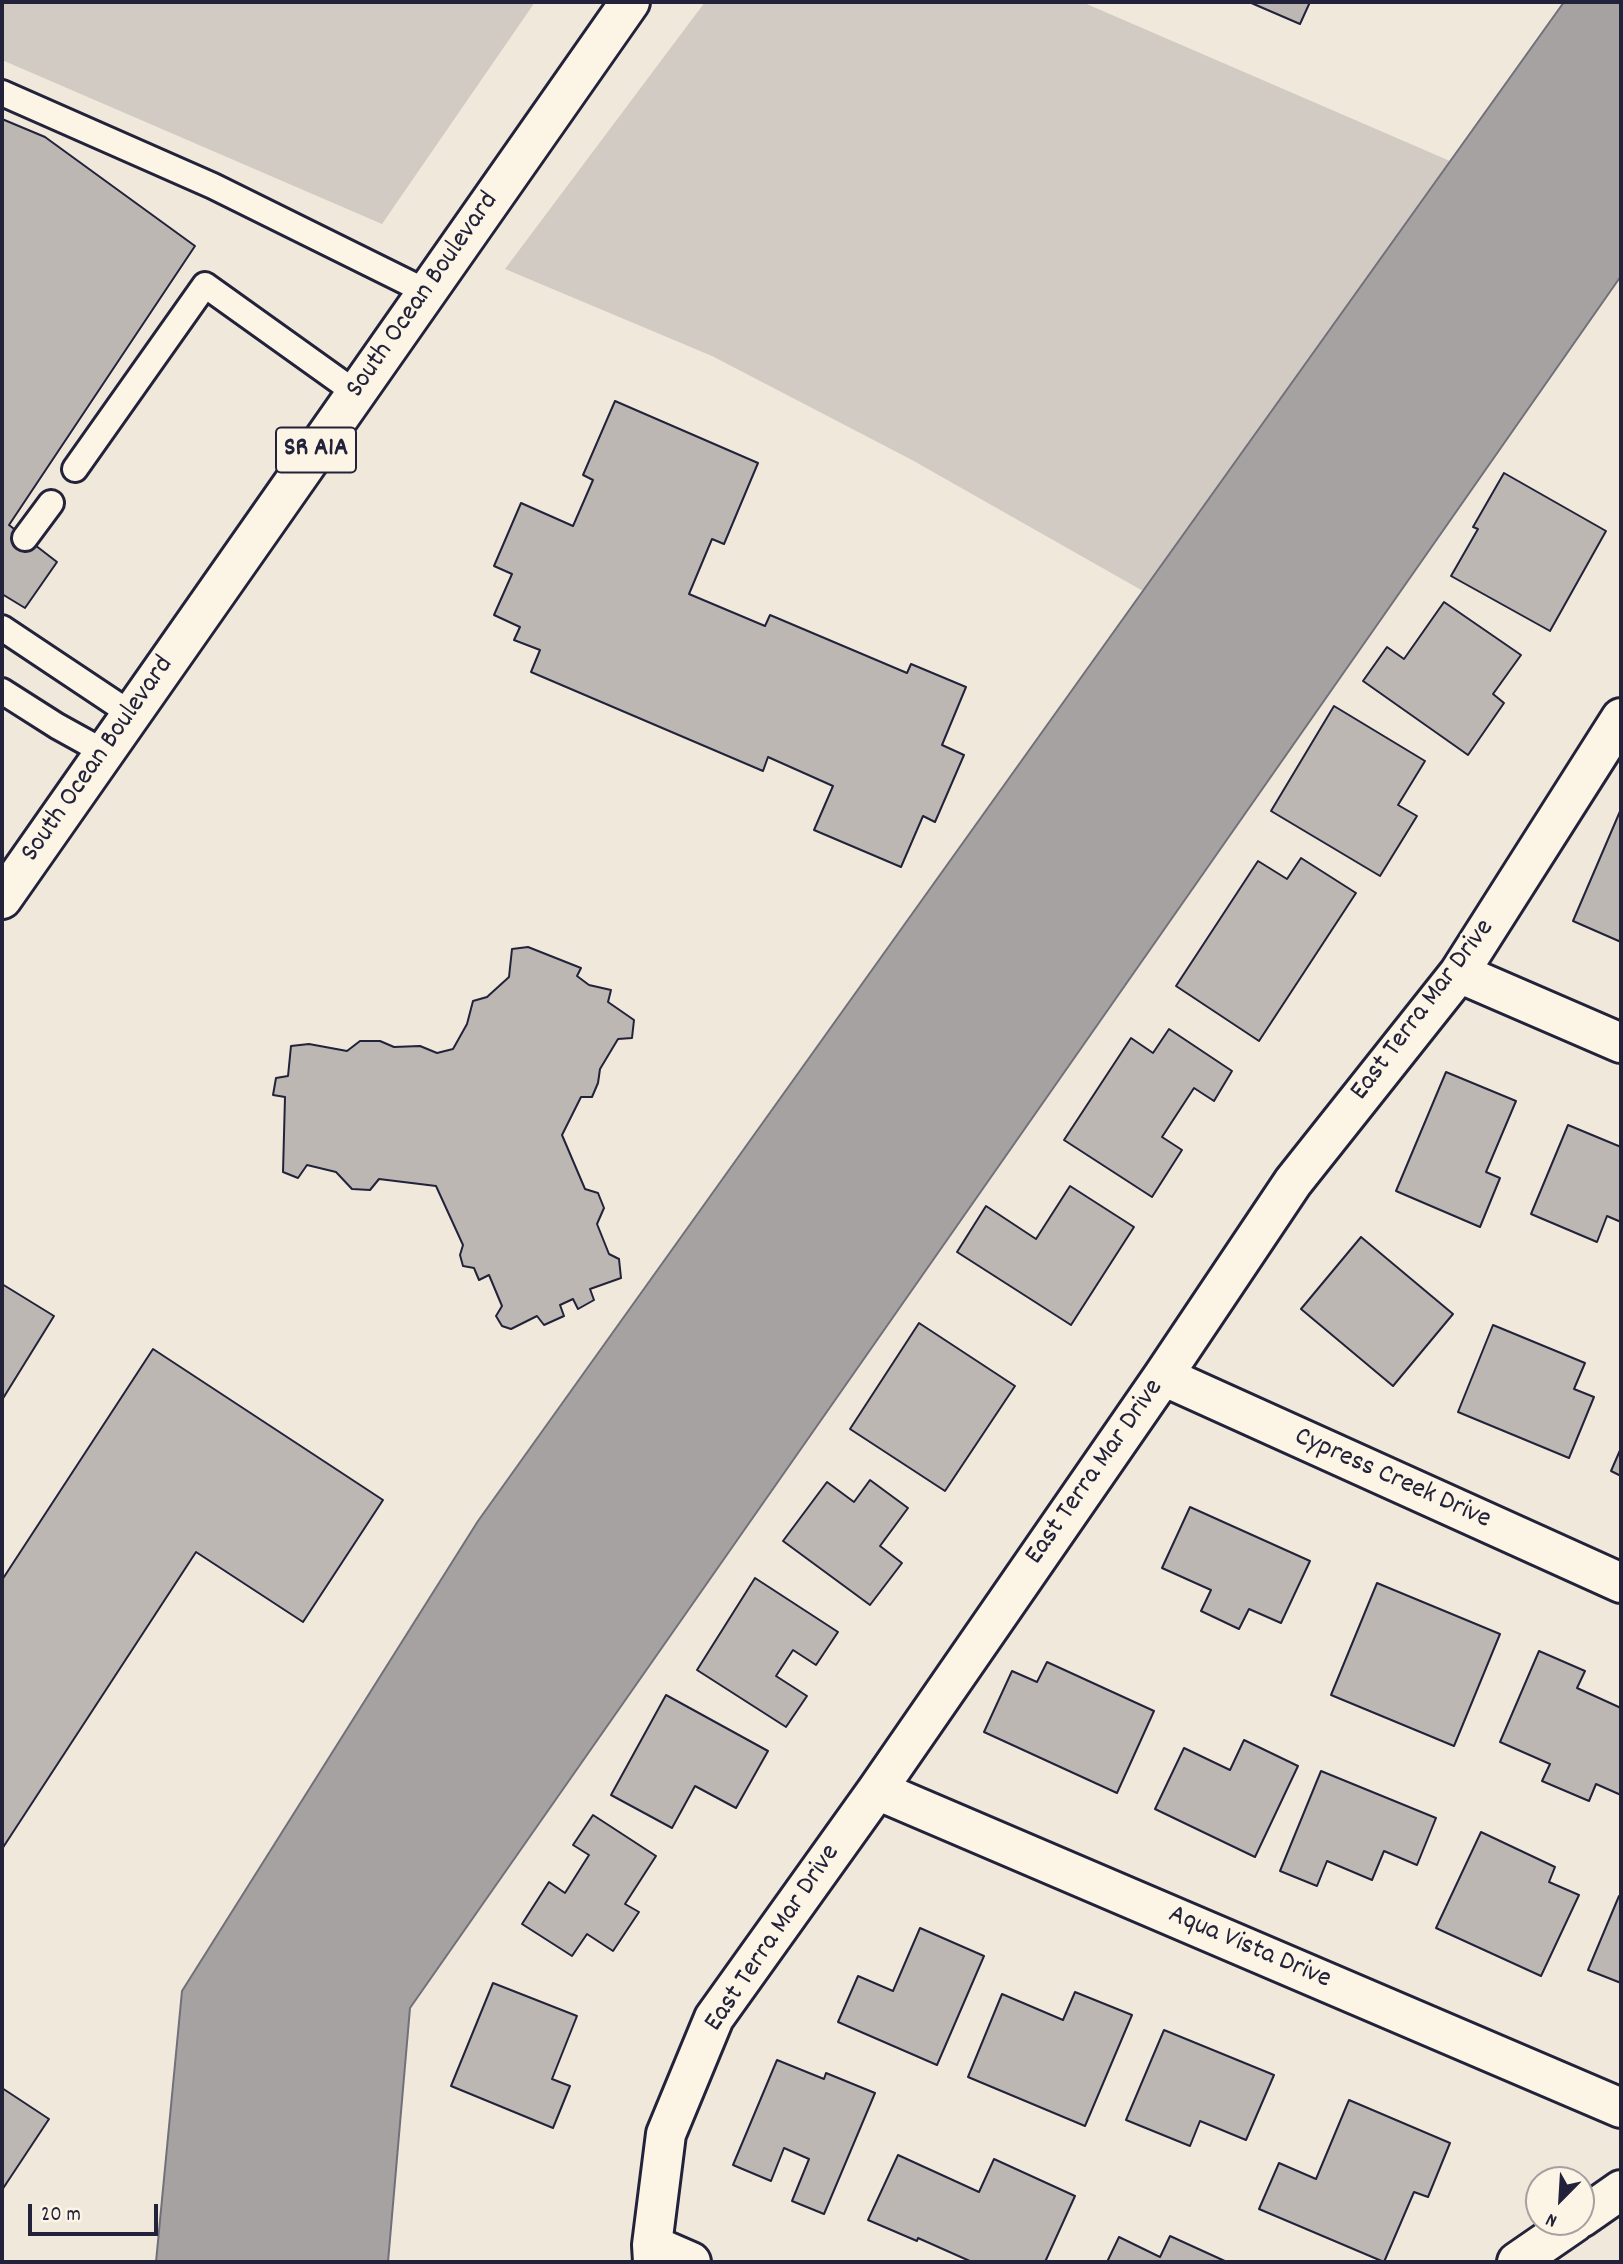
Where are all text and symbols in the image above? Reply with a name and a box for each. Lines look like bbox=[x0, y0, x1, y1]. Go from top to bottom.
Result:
street label: South Ocean Boulevard bbox=[340, 187, 508, 405]
road number: SR A1A bbox=[276, 428, 356, 472]
street label: South Ocean Boulevard bbox=[15, 651, 183, 869]
street label: East Terra Mar Drive bbox=[1345, 914, 1503, 1108]
street label: East Terra Mar Drive bbox=[1020, 1374, 1172, 1572]
street label: Cypress Creek Drive bbox=[1289, 1422, 1495, 1538]
street label: East Terra Mar Drive bbox=[699, 1839, 849, 2039]
street label: Aqua Vista Drive bbox=[1163, 1900, 1335, 1998]
north arrow bbox=[1525, 2166, 1595, 2236]
scale bar bbox=[32, 2190, 161, 2234]
text: 20 m bbox=[41, 2201, 81, 2231]
text: N bbox=[1542, 2205, 1562, 2233]

